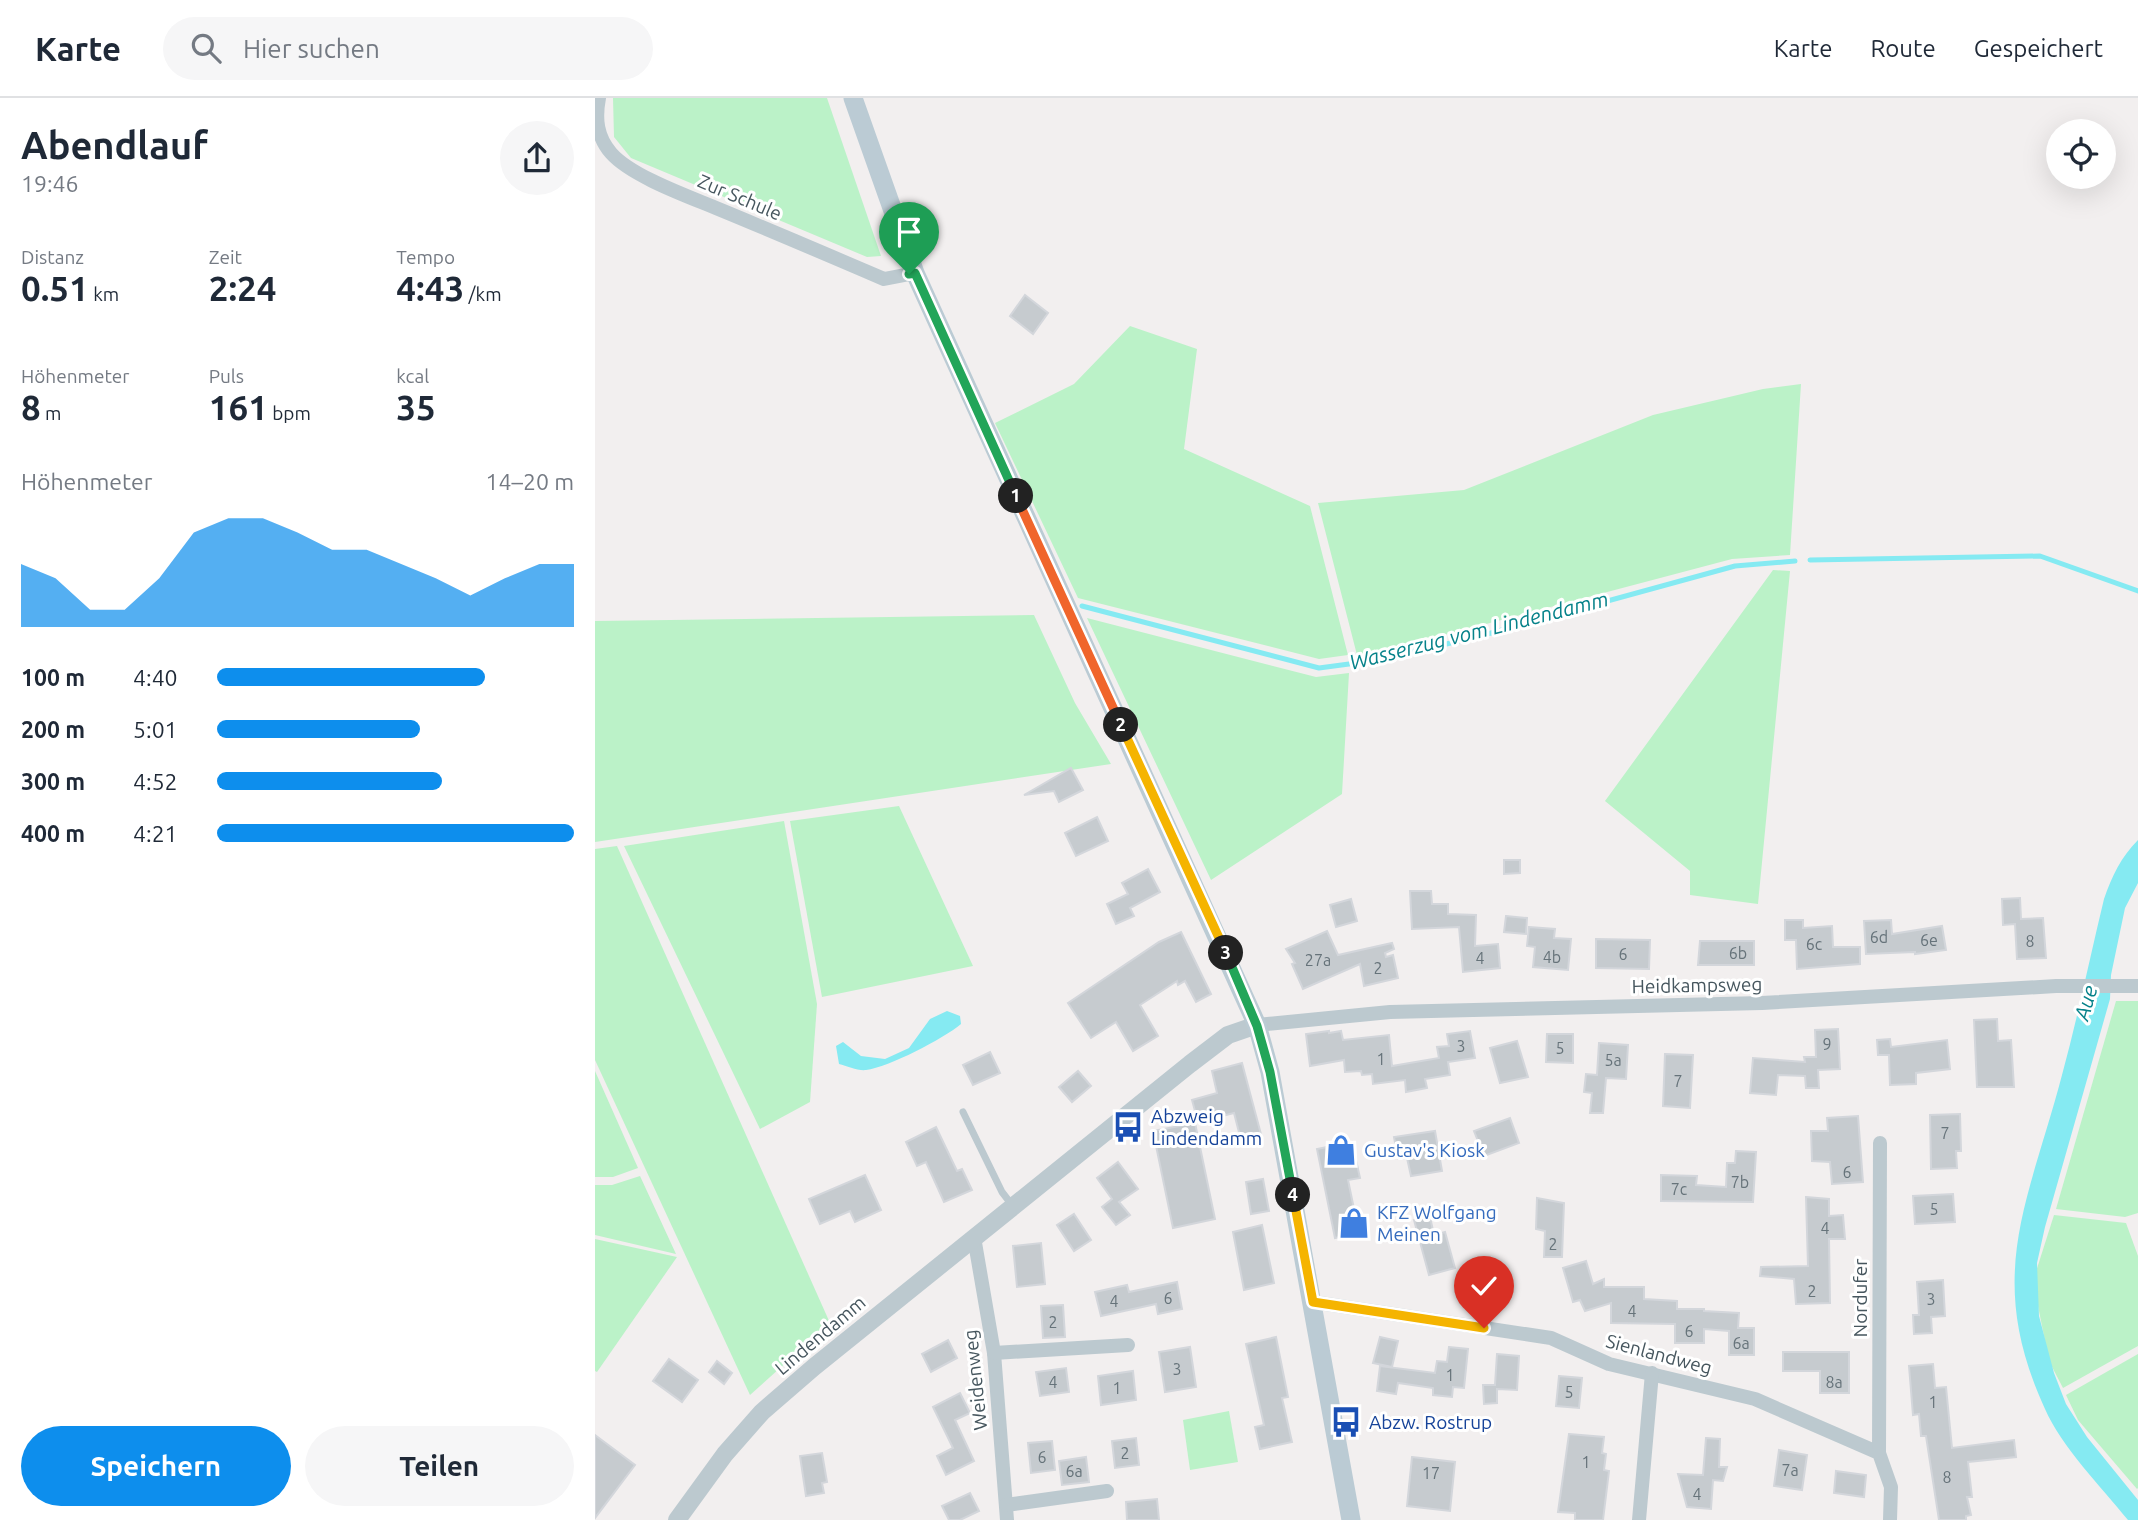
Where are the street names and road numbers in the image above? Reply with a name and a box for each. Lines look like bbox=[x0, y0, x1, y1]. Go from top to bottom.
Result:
street label: Zur Schule bbox=[695, 169, 785, 225]
street label: Heidkampsweg bbox=[1631, 973, 1763, 997]
street label: Nordufer bbox=[1849, 1259, 1871, 1337]
street label: Lindendamm bbox=[770, 1291, 870, 1379]
street label: Weidenweg bbox=[959, 1329, 991, 1431]
street label: Sienlandweg bbox=[1604, 1329, 1714, 1379]

